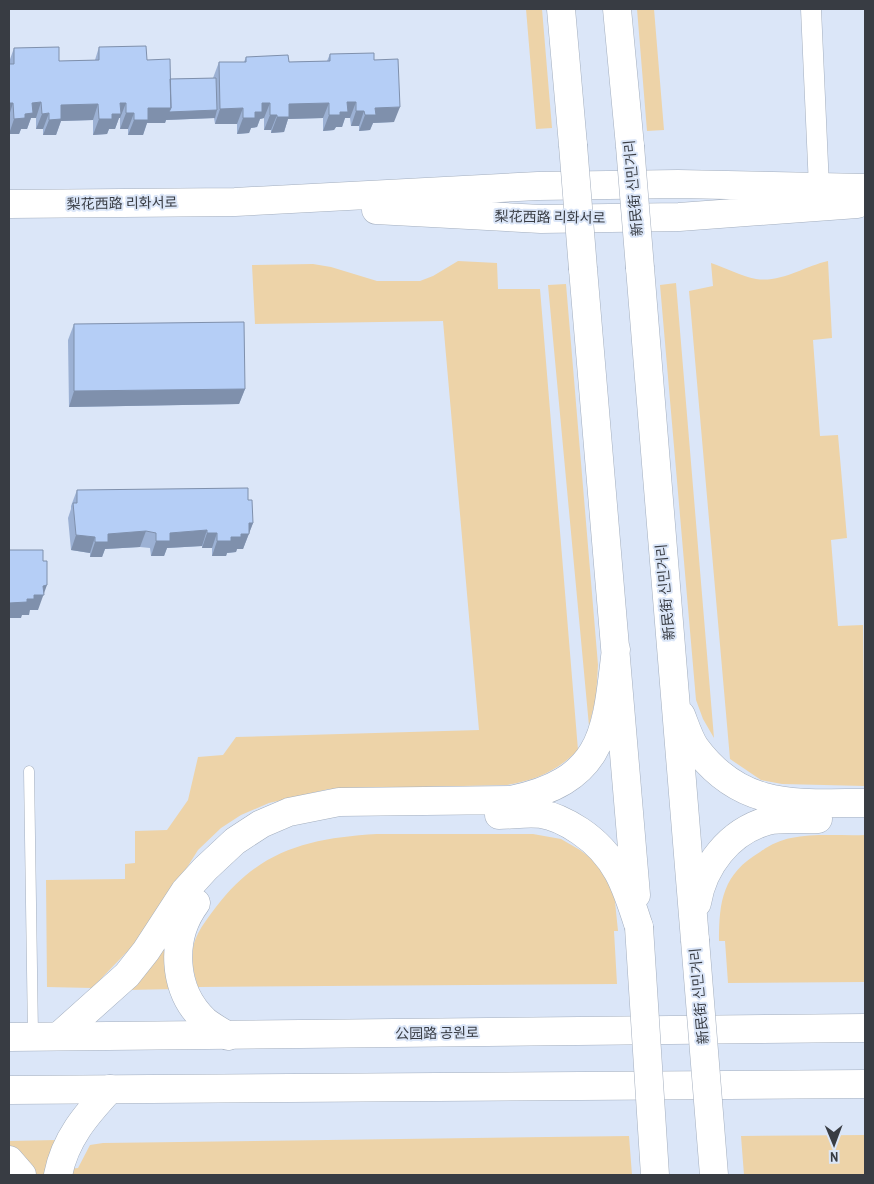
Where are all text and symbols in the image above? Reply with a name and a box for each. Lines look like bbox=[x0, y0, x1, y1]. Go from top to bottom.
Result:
street label: 新民街 신민거리 bbox=[620, 139, 646, 237]
street label: 梨花西路 리화서로 bbox=[66, 193, 178, 213]
street label: 梨花西路 리화서로 bbox=[494, 207, 606, 227]
street label: 新民街 신민거리 bbox=[652, 543, 678, 641]
street label: 新民街 신민거리 bbox=[686, 947, 712, 1045]
street label: 公园路 공원로 bbox=[395, 1023, 479, 1043]
north arrow bbox=[809, 1119, 859, 1169]
text: N bbox=[830, 1148, 839, 1166]

